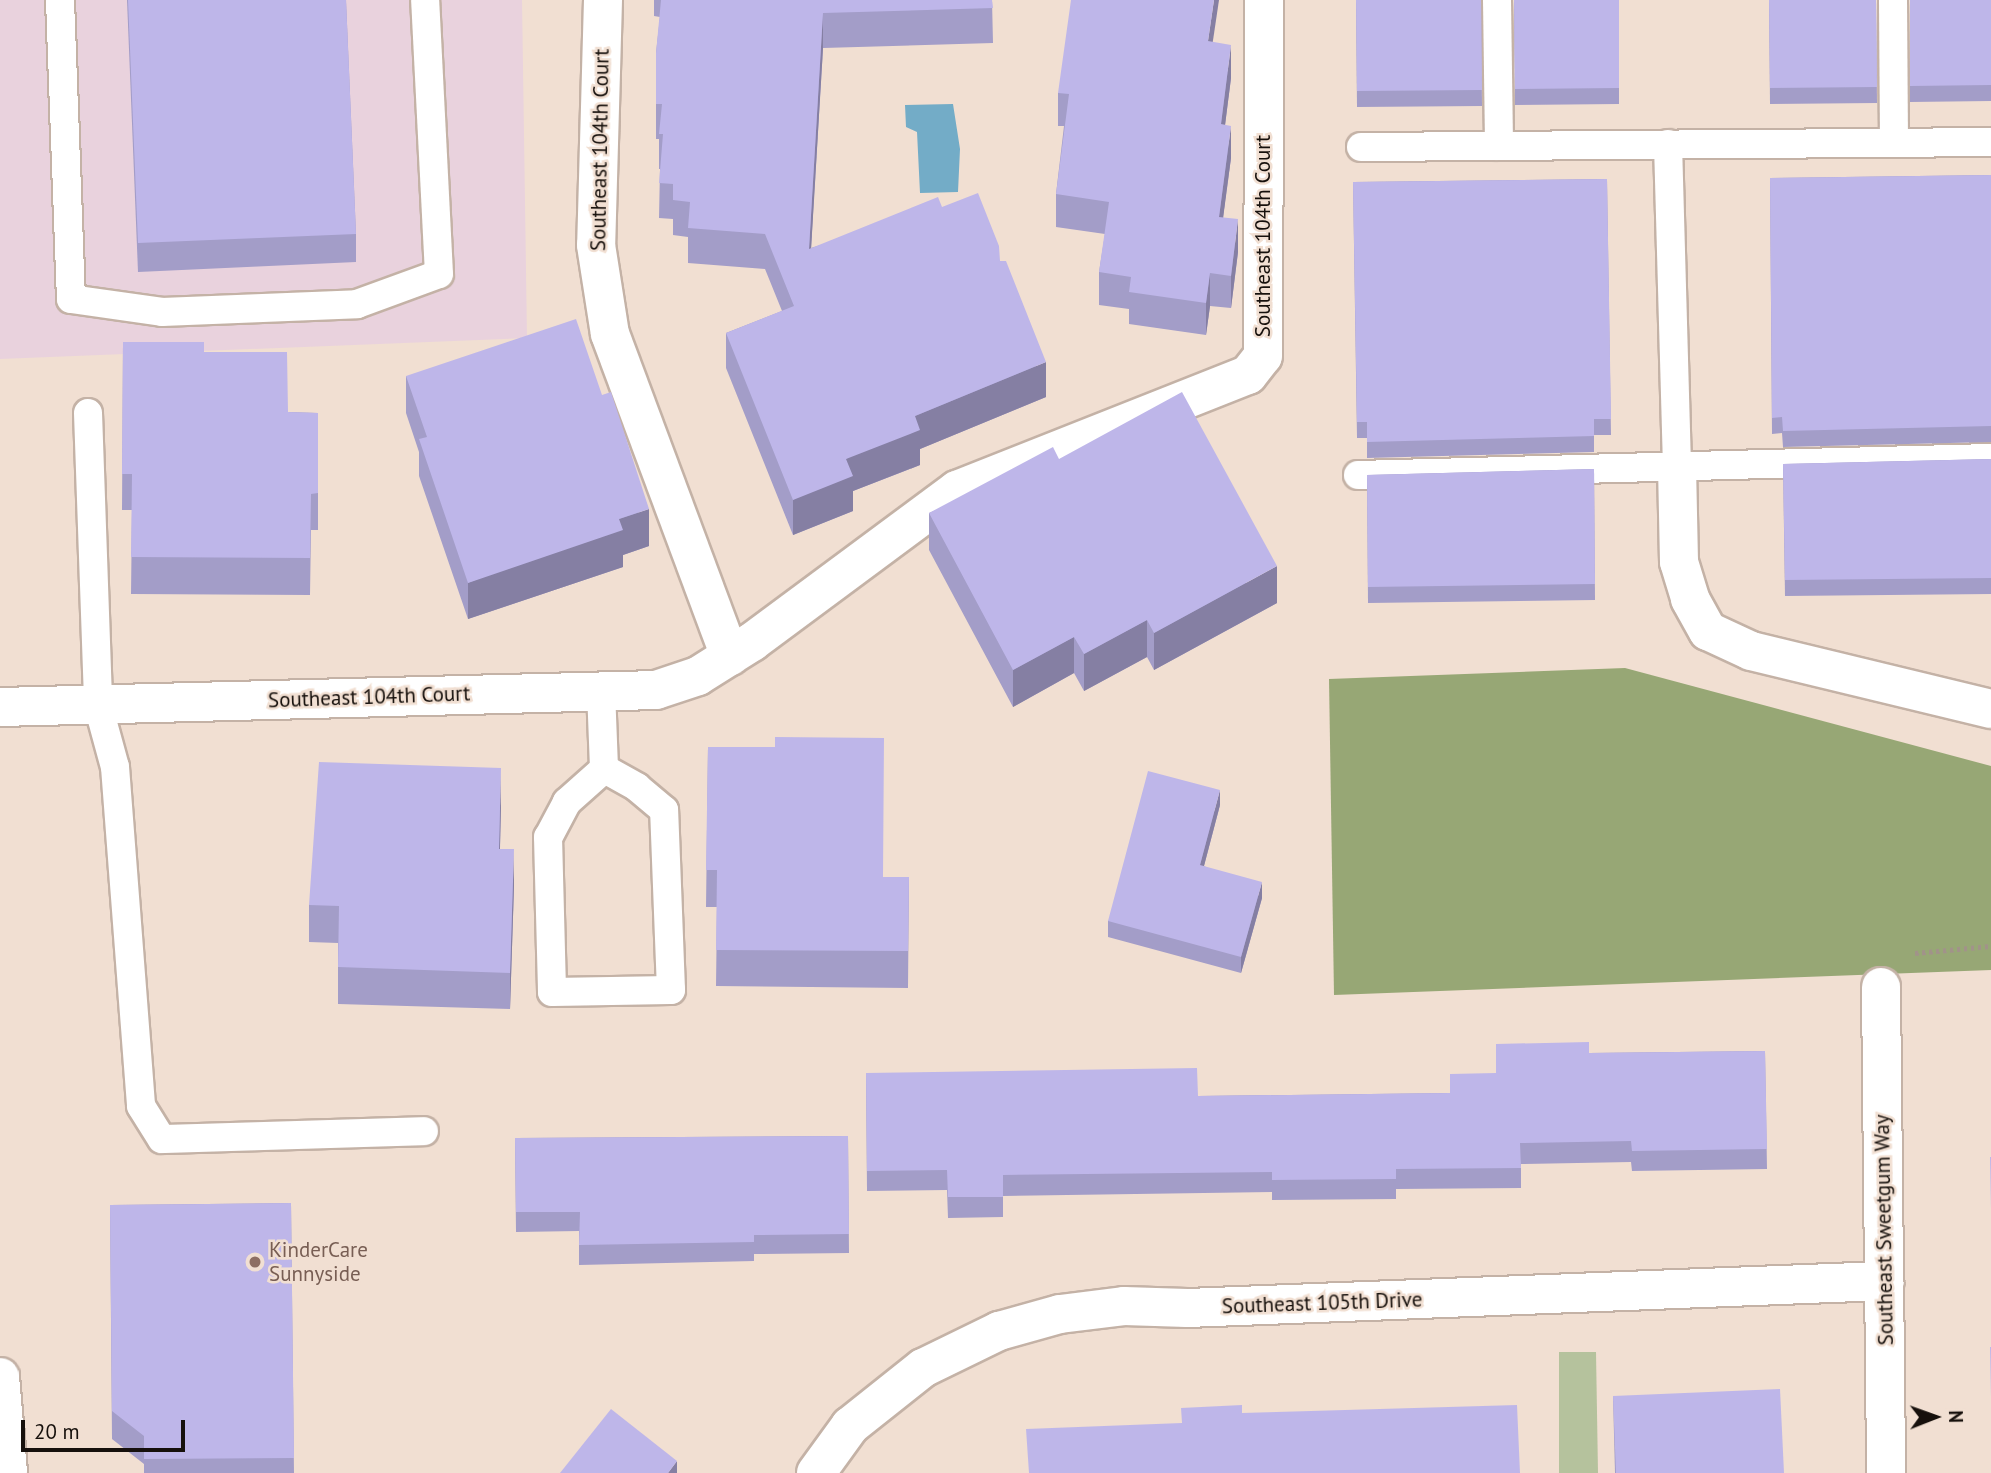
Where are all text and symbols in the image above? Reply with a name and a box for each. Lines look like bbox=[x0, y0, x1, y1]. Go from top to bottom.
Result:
street label: Southeast 104th Court bbox=[586, 49, 614, 251]
street label: Southeast 104th Court bbox=[1250, 135, 1276, 337]
street label: Southeast 104th Court bbox=[267, 681, 471, 713]
street label: Southeast Sweetgum Way bbox=[1869, 1114, 1899, 1346]
place label: KinderCare Sunnyside bbox=[269, 1237, 368, 1287]
marker: KinderCare Sunnyside bbox=[247, 1254, 263, 1270]
street label: Southeast 105th Drive bbox=[1221, 1287, 1423, 1319]
north arrow bbox=[1900, 1382, 1970, 1452]
scale bar bbox=[24, 1406, 189, 1450]
text: N bbox=[1944, 1410, 1968, 1423]
text: 20 m bbox=[34, 1418, 80, 1445]

